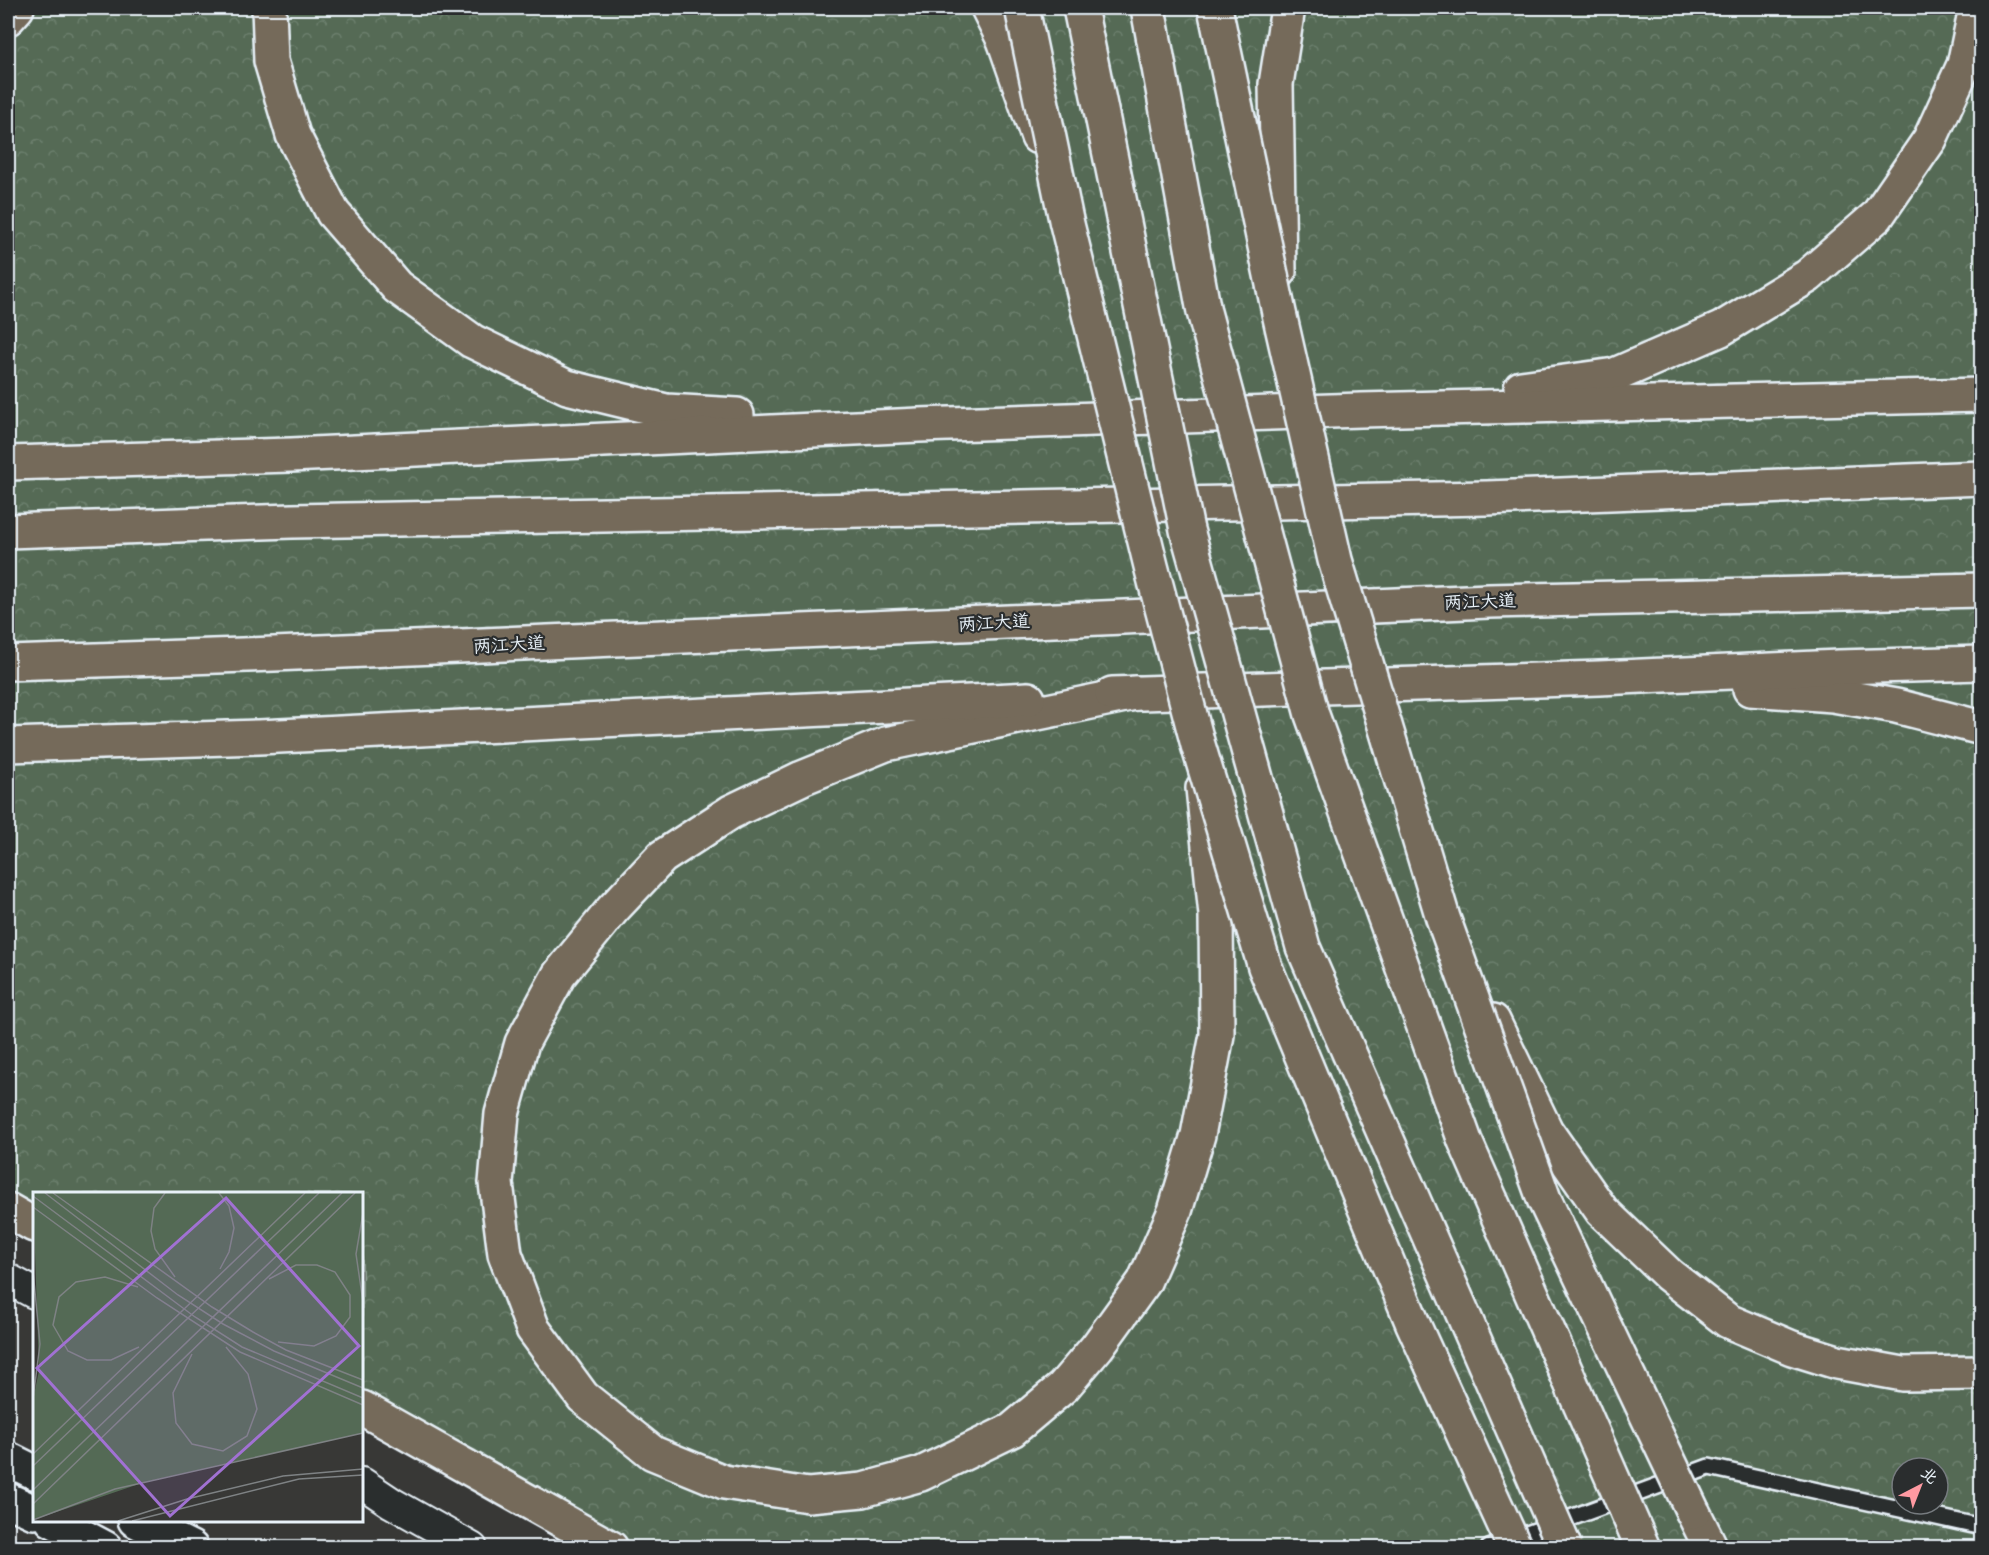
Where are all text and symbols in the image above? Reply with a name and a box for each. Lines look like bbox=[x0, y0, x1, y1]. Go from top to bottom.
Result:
street label: 两江大道 bbox=[1444, 588, 1516, 614]
street label: 两江大道 bbox=[957, 609, 1031, 635]
street label: 两江大道 bbox=[472, 631, 546, 657]
inset map bbox=[33, 1192, 363, 1522]
north arrow bbox=[1890, 1456, 1950, 1516]
text: 北 bbox=[1917, 1462, 1943, 1488]

